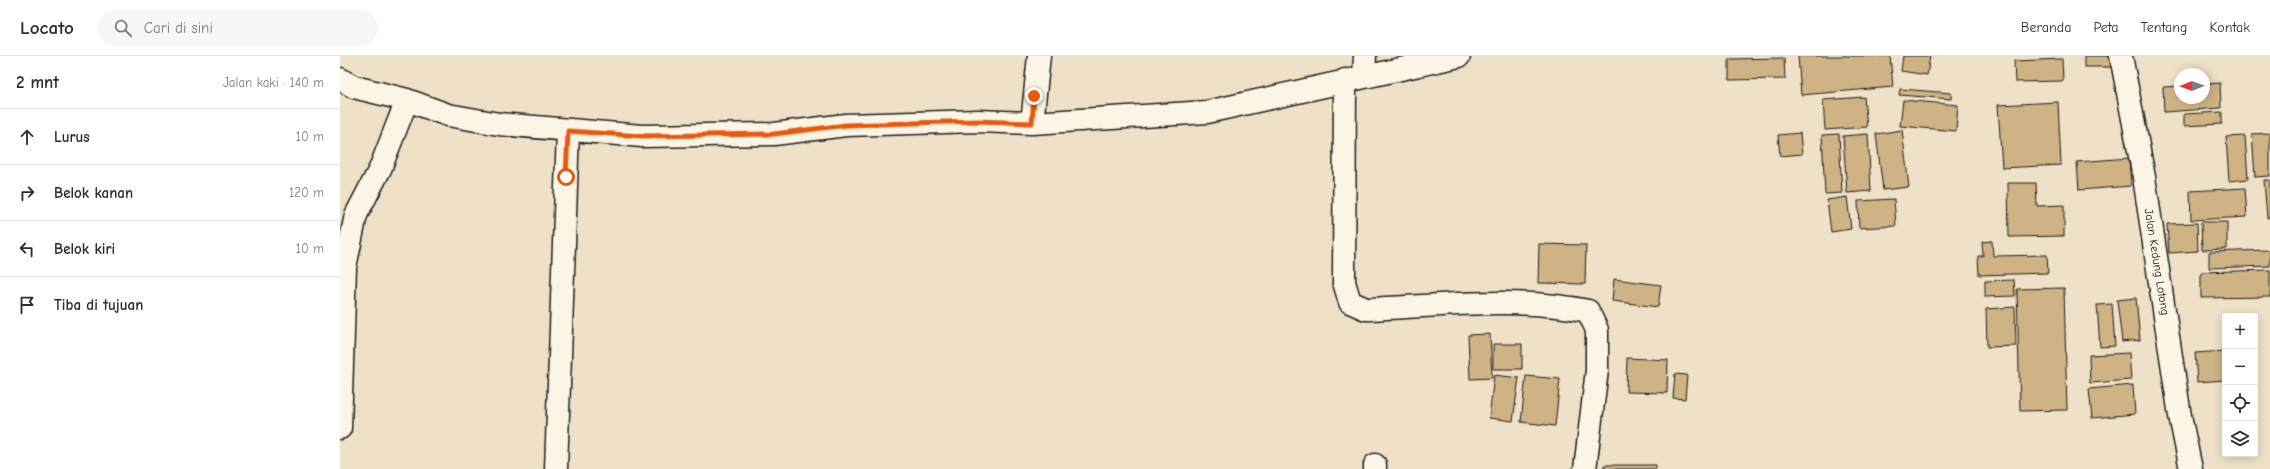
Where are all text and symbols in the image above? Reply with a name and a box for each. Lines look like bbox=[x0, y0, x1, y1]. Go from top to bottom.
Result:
search box bbox=[98, 10, 378, 46]
text: Locato bbox=[20, 17, 74, 39]
icon: search bbox=[112, 17, 134, 39]
text: Cari di sini bbox=[144, 19, 213, 37]
text: Beranda bbox=[2021, 19, 2071, 36]
text: Peta bbox=[2093, 19, 2118, 36]
text: Tentang bbox=[2140, 19, 2187, 36]
text: Kontak bbox=[2209, 19, 2250, 36]
north arrow bbox=[2174, 68, 2210, 104]
text: 2 mnt bbox=[16, 73, 59, 92]
text: Jalan kaki · 140 m bbox=[223, 75, 324, 90]
route end bbox=[1025, 87, 1043, 105]
icon: ahead bbox=[16, 126, 38, 148]
text: Lurus bbox=[54, 128, 90, 146]
text: 10 m bbox=[296, 129, 324, 144]
route start bbox=[557, 168, 575, 186]
icon: right bbox=[16, 182, 38, 204]
text: Belok kanan bbox=[54, 184, 133, 202]
text: 120 m bbox=[289, 185, 324, 200]
street label: Jalan Kedung Lotong bbox=[2142, 208, 2172, 316]
icon: left bbox=[16, 238, 38, 260]
text: Belok kiri bbox=[54, 240, 115, 258]
text: 10 m bbox=[296, 241, 324, 256]
icon: arrive bbox=[16, 294, 38, 316]
text: Tiba di tujuan bbox=[54, 296, 143, 314]
map controls bbox=[2222, 313, 2258, 457]
button: + bbox=[2222, 313, 2258, 349]
button: − bbox=[2222, 349, 2258, 385]
button: locate bbox=[2222, 385, 2258, 421]
button: layers bbox=[2222, 421, 2258, 457]

